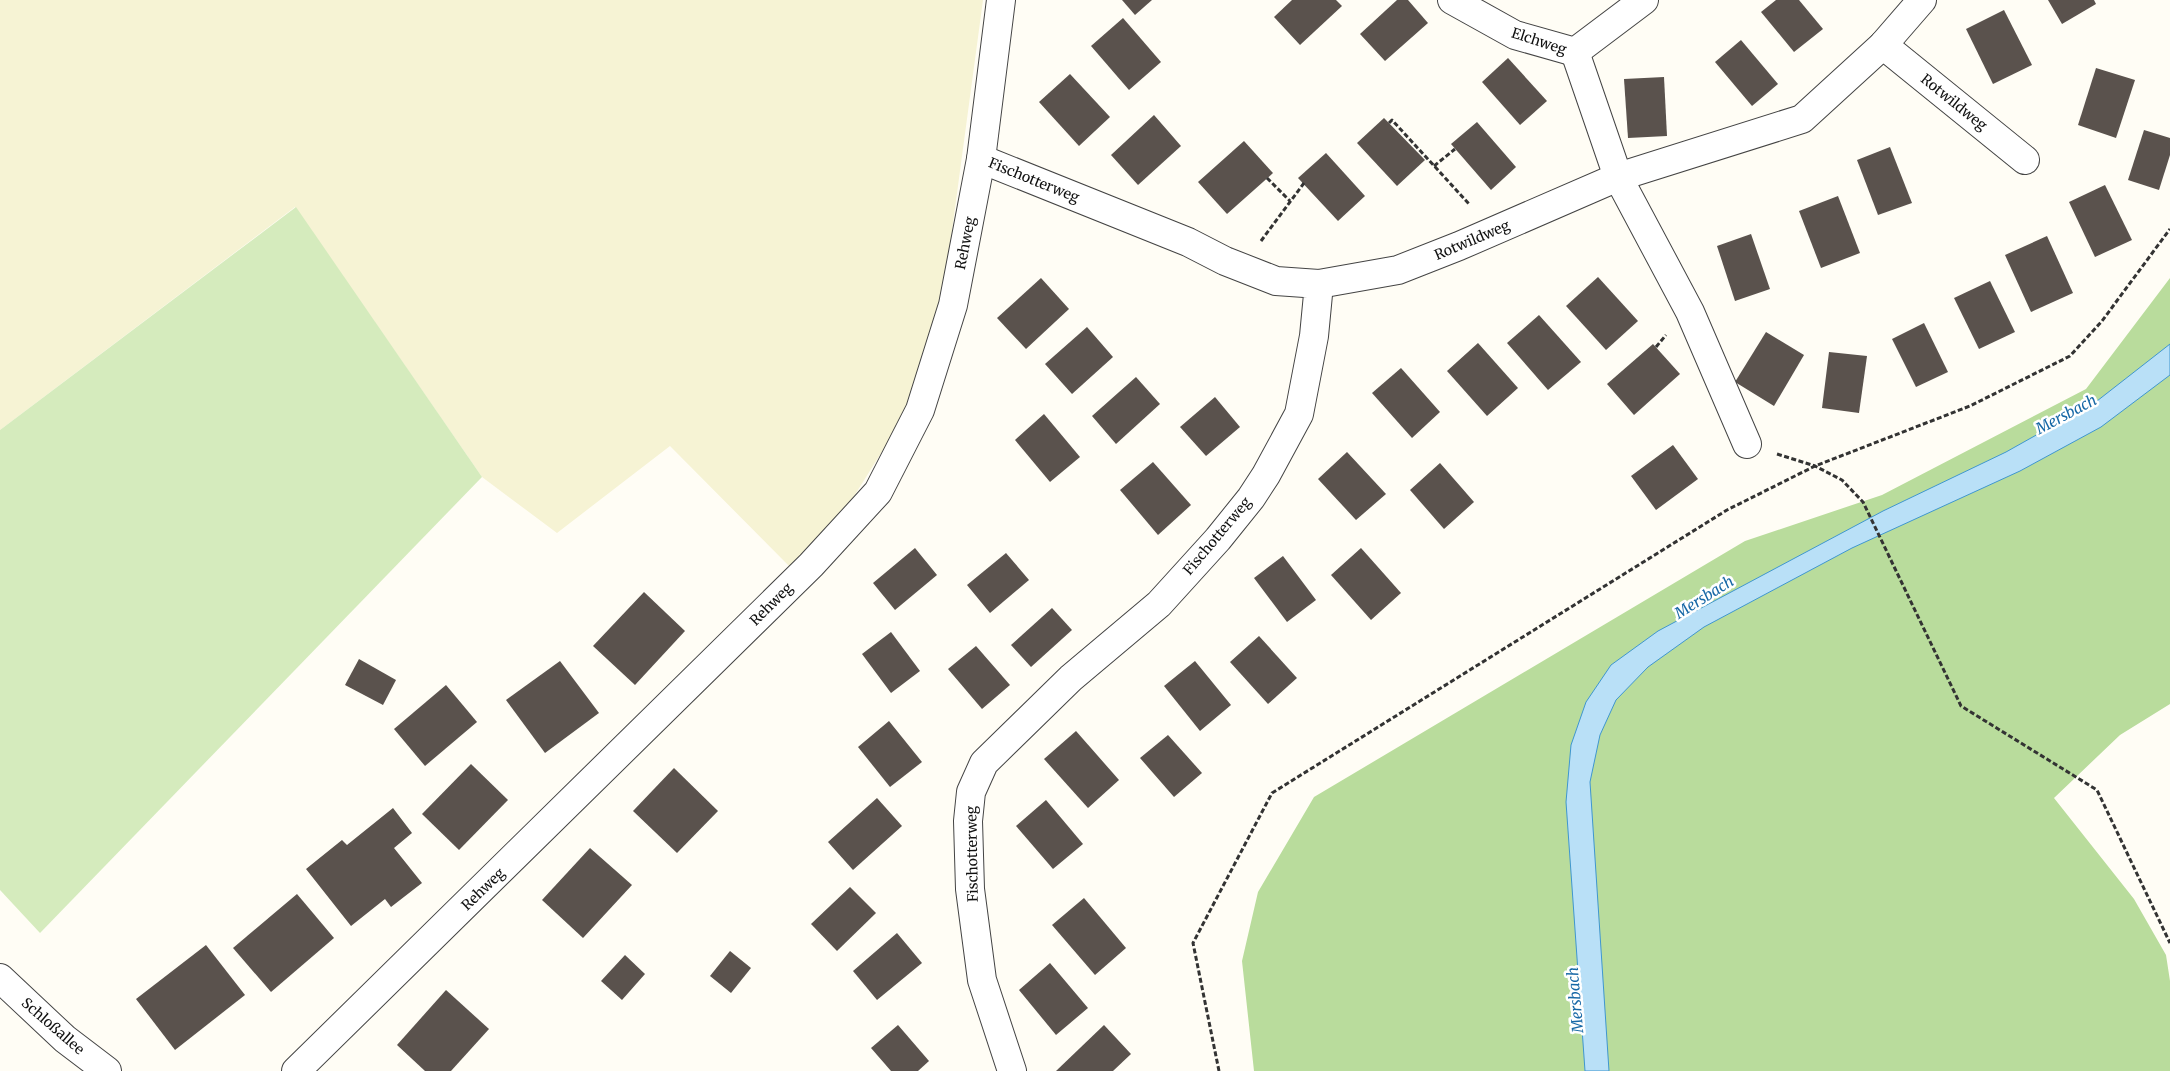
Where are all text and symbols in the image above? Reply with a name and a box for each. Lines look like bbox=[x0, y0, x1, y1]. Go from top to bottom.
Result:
street label: Elchweg bbox=[1509, 24, 1569, 58]
street label: Rotwildweg bbox=[1917, 70, 1991, 135]
street label: Fischotterweg bbox=[986, 154, 1083, 207]
street label: Rehweg bbox=[951, 215, 979, 271]
street label: Rotwildweg bbox=[1432, 216, 1513, 264]
water label: Mersbach bbox=[2031, 390, 2100, 438]
street label: Fischotterweg bbox=[1179, 493, 1255, 579]
water label: Mersbach bbox=[1670, 571, 1737, 623]
street label: Rehweg bbox=[746, 578, 797, 629]
street label: Fischotterweg bbox=[962, 805, 982, 902]
street label: Rehweg bbox=[458, 864, 509, 914]
water label: Mersbach bbox=[1563, 966, 1587, 1035]
street label: Schloßallee bbox=[18, 994, 88, 1058]

